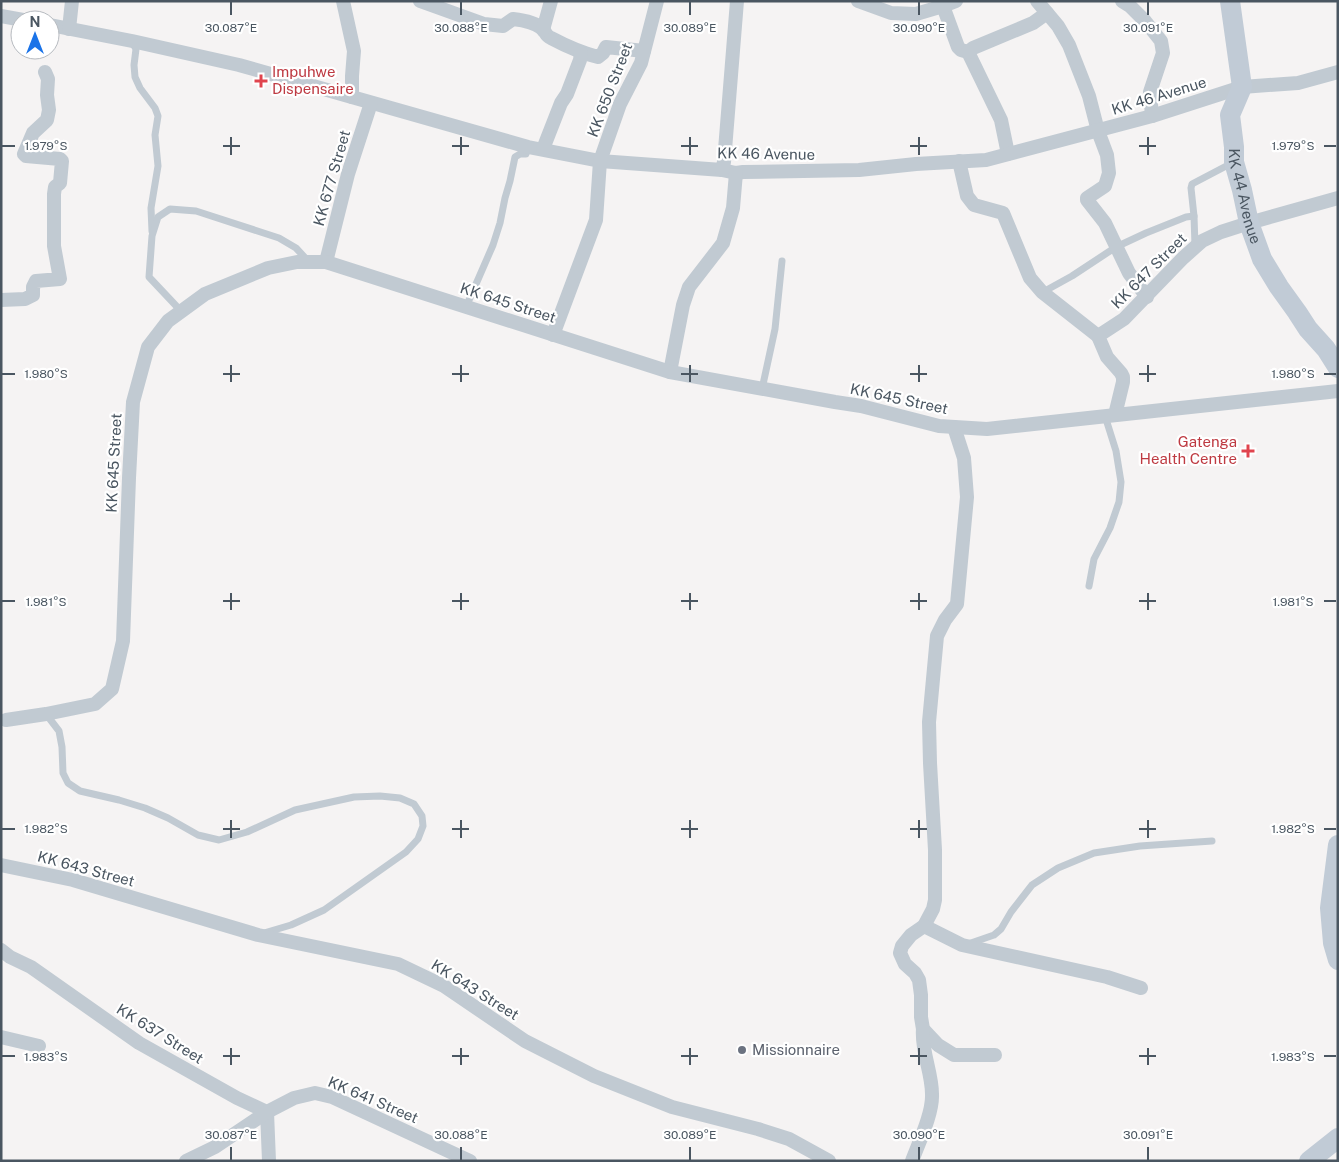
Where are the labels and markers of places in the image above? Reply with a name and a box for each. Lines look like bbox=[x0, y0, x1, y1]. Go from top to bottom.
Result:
place label: Impuhwe Dispensaire bbox=[272, 63, 354, 97]
marker: Impuhwe Dispensaire bbox=[254, 74, 268, 88]
place label: Gatenga Health Centre bbox=[1140, 433, 1237, 467]
marker: Gatenga Health Centre bbox=[1241, 444, 1255, 458]
place label: Missionnaire bbox=[752, 1041, 840, 1058]
marker: Missionnaire bbox=[736, 1044, 748, 1056]

